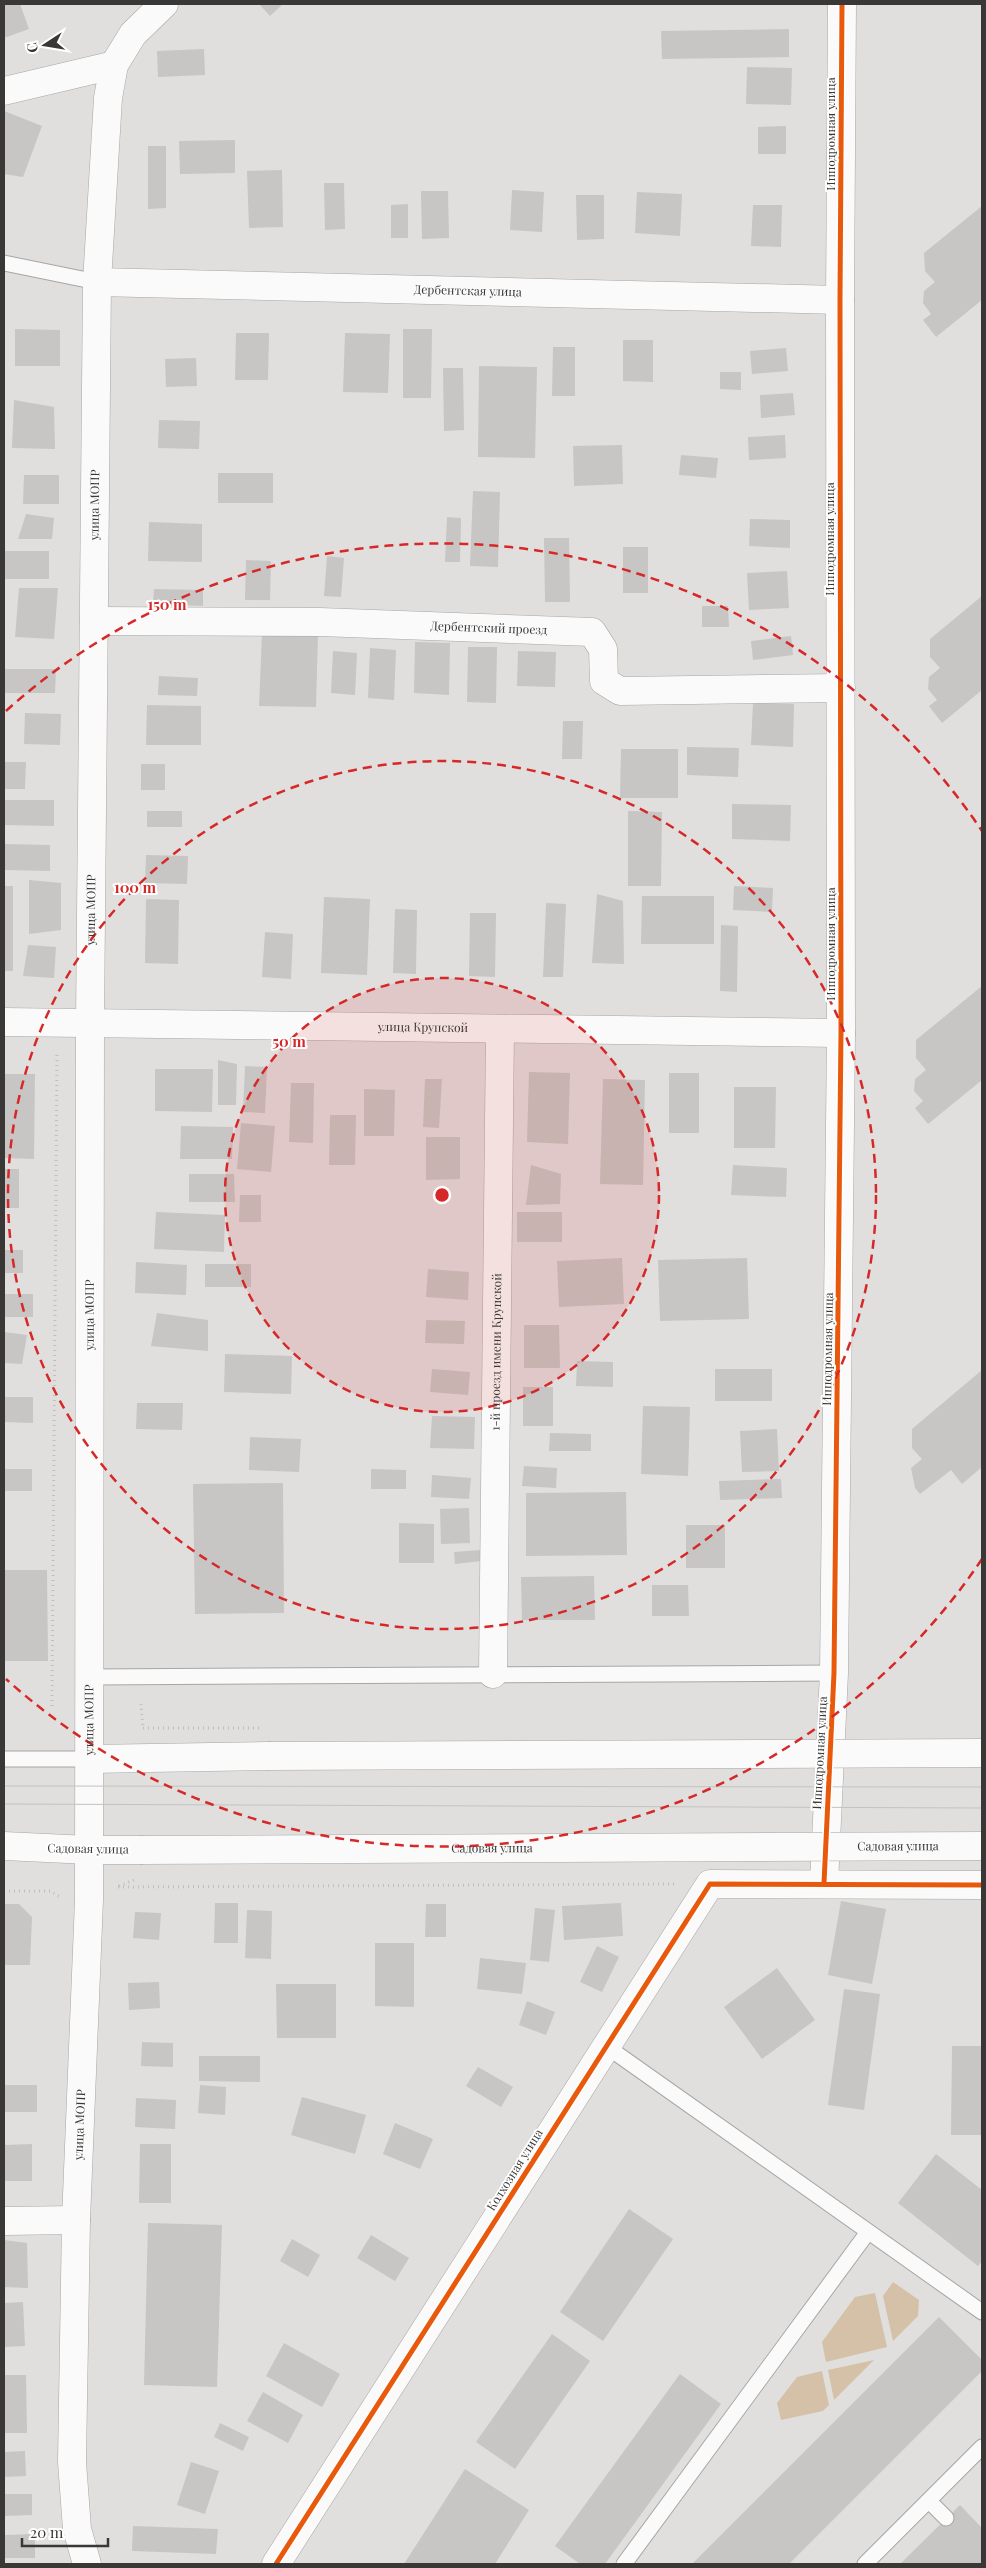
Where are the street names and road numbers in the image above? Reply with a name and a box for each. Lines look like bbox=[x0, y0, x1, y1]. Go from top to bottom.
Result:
street label: Ипподромная улица bbox=[822, 77, 838, 191]
street label: Дербентская улица bbox=[414, 281, 522, 299]
street label: улица МОПР bbox=[86, 469, 102, 541]
street label: Ипподромная улица bbox=[821, 482, 837, 596]
street label: Дербентский проезд bbox=[430, 617, 548, 637]
street label: улица МОПР bbox=[82, 874, 98, 946]
street label: Ипподромная улица bbox=[822, 887, 838, 1001]
street label: улица Крупской bbox=[377, 1018, 469, 1035]
street label: 1-й проезд имени Крупской bbox=[487, 1273, 504, 1431]
street label: улица МОПР bbox=[81, 1280, 97, 1351]
street label: Ипподромная улица bbox=[818, 1292, 836, 1406]
street label: улица МОПР bbox=[80, 1685, 96, 1756]
street label: Ипподромная улица bbox=[808, 1696, 830, 1810]
street label: Садовая улица bbox=[857, 1837, 939, 1854]
street label: Садовая улица bbox=[47, 1839, 129, 1857]
street label: Садовая улица bbox=[451, 1839, 533, 1856]
street label: улица МОПР bbox=[69, 2089, 88, 2161]
street label: Колхозная улица bbox=[483, 2125, 546, 2213]

